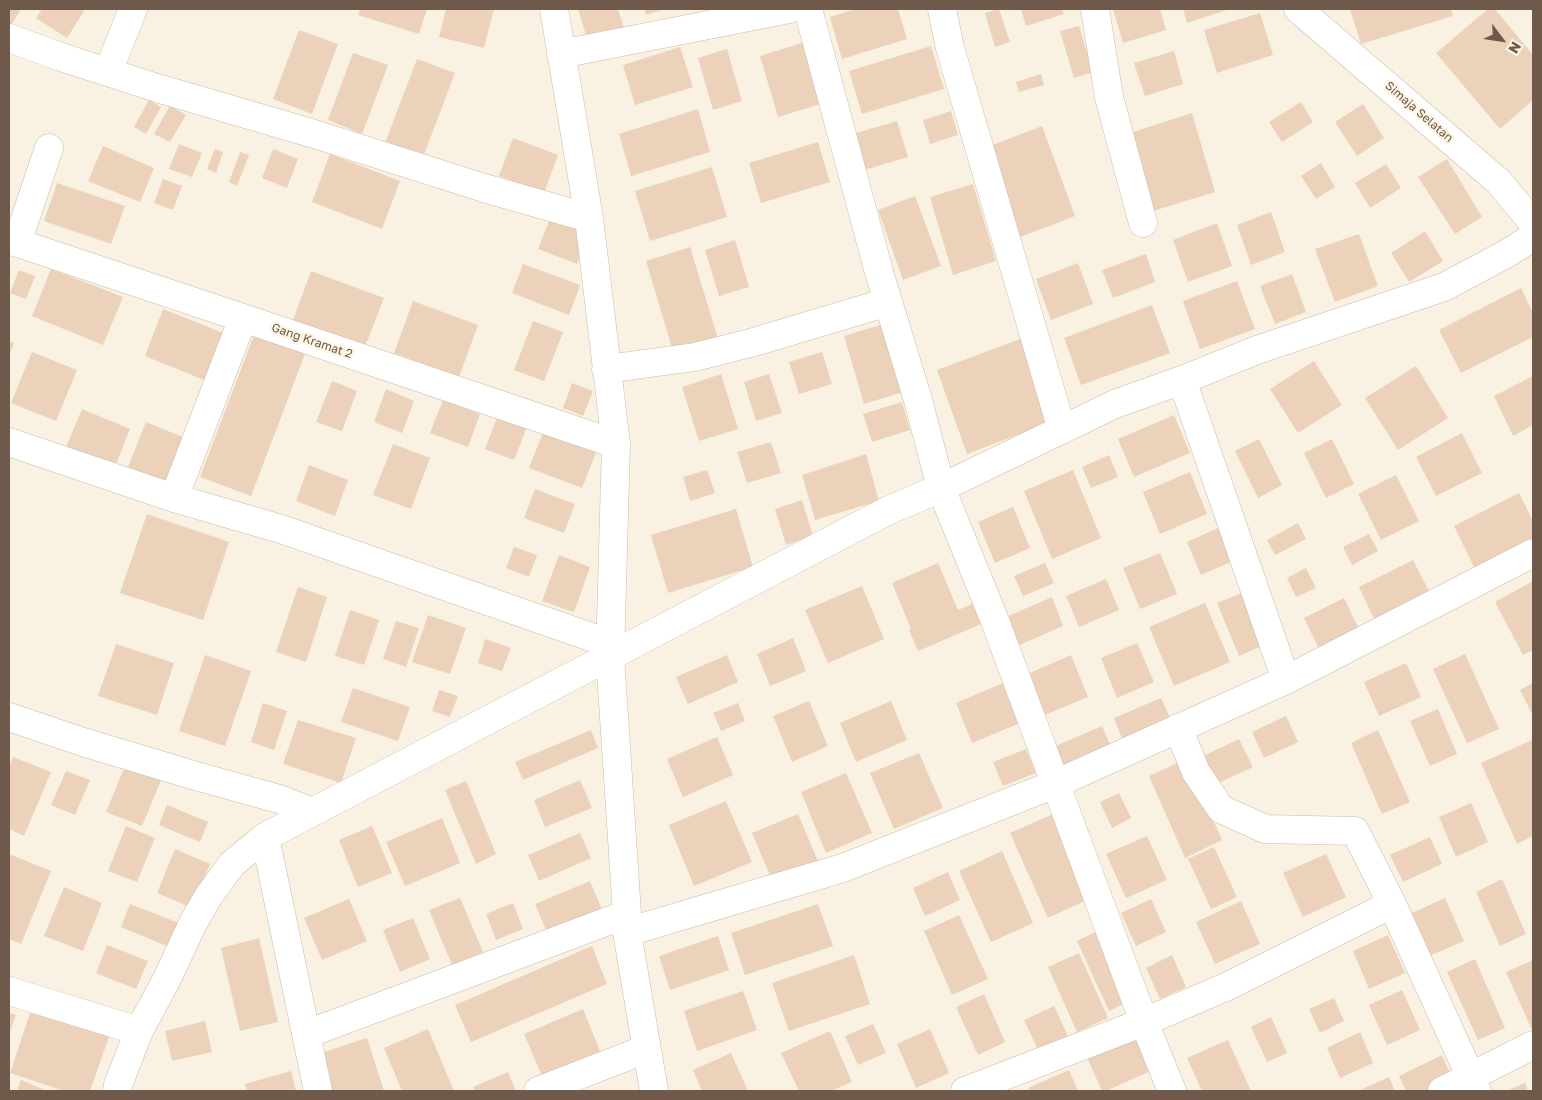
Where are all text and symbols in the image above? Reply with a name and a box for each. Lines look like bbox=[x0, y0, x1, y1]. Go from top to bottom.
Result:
north arrow bbox=[1477, 15, 1527, 65]
text: N bbox=[1505, 39, 1525, 57]
street label: Simaja Selatan bbox=[1382, 79, 1456, 145]
street label: Gang Kramat 2 bbox=[270, 320, 354, 362]

